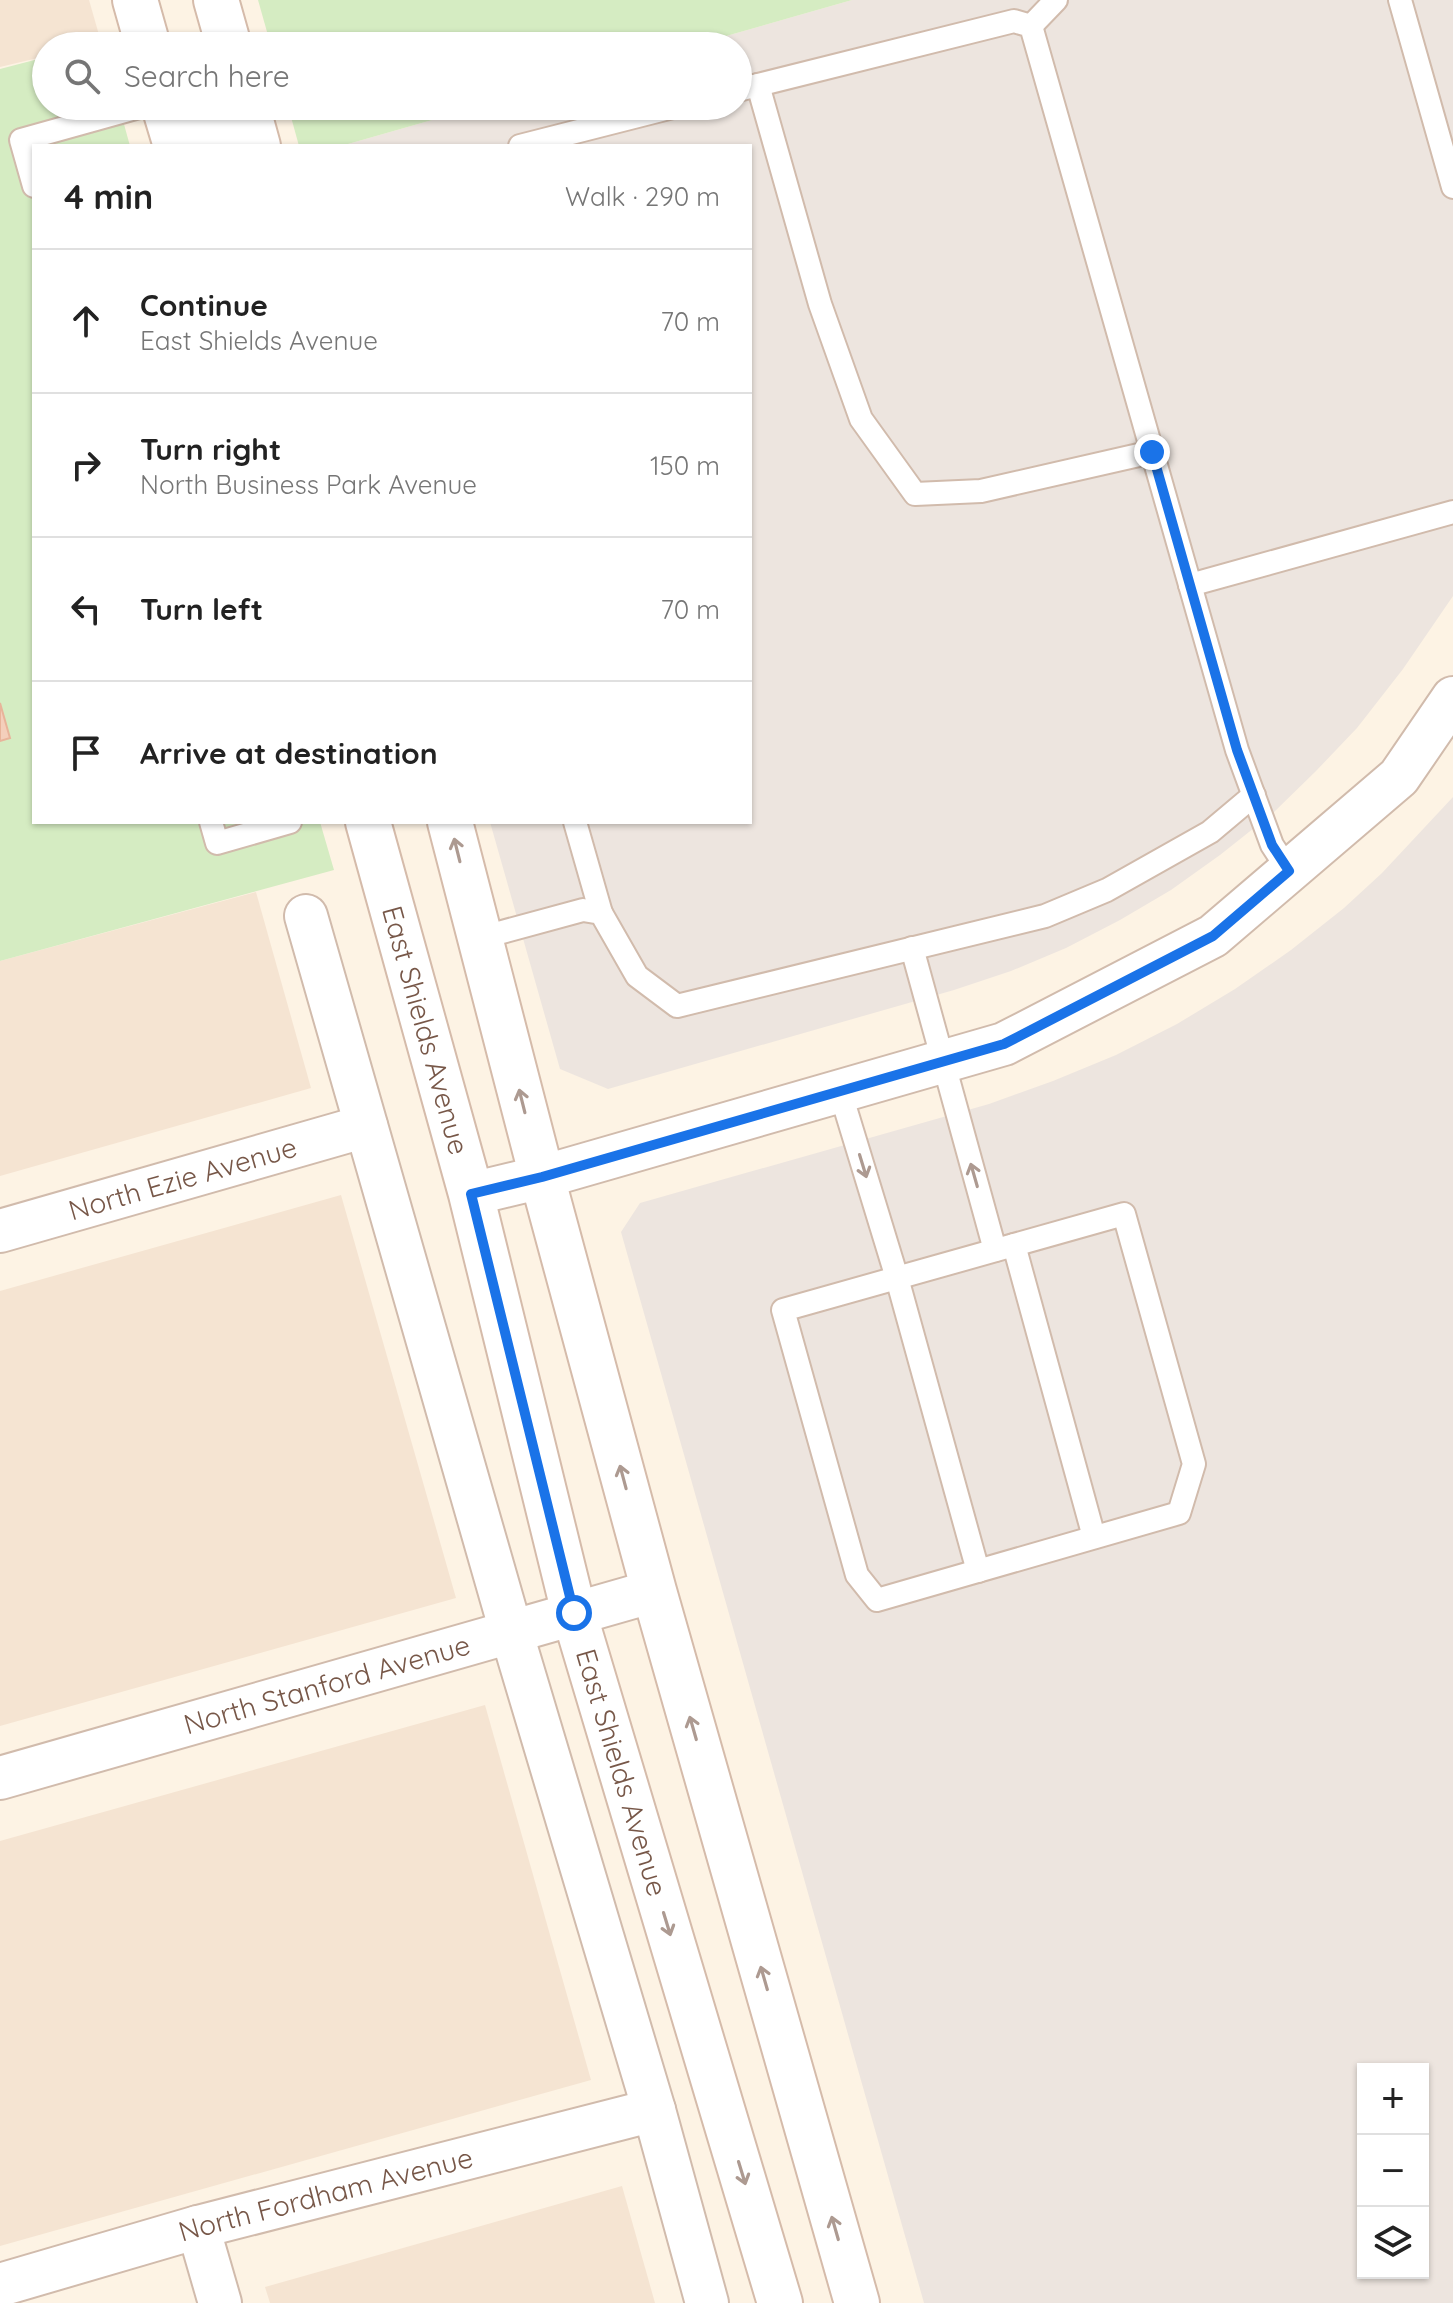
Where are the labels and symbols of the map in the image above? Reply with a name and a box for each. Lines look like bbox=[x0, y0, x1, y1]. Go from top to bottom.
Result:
route end bbox=[1134, 434, 1170, 470]
one-way arrow bbox=[449, 837, 464, 863]
street label: East Shields Avenue bbox=[375, 902, 477, 1158]
one-way arrow bbox=[514, 1089, 529, 1115]
street label: North Ezie Avenue bbox=[64, 1129, 301, 1227]
one-way arrow bbox=[856, 1152, 871, 1178]
one-way arrow bbox=[965, 1163, 980, 1189]
one-way arrow bbox=[615, 1465, 630, 1491]
route start bbox=[556, 1595, 592, 1631]
street label: North Stanford Avenue bbox=[180, 1627, 474, 1742]
street label: East Shields Avenue bbox=[569, 1645, 676, 1900]
one-way arrow bbox=[685, 1715, 700, 1741]
one-way arrow bbox=[660, 1910, 675, 1936]
one-way arrow bbox=[756, 1965, 771, 1991]
street label: North Fordham Avenue bbox=[174, 2139, 476, 2249]
one-way arrow bbox=[736, 2160, 750, 2185]
one-way arrow bbox=[827, 2216, 842, 2241]

